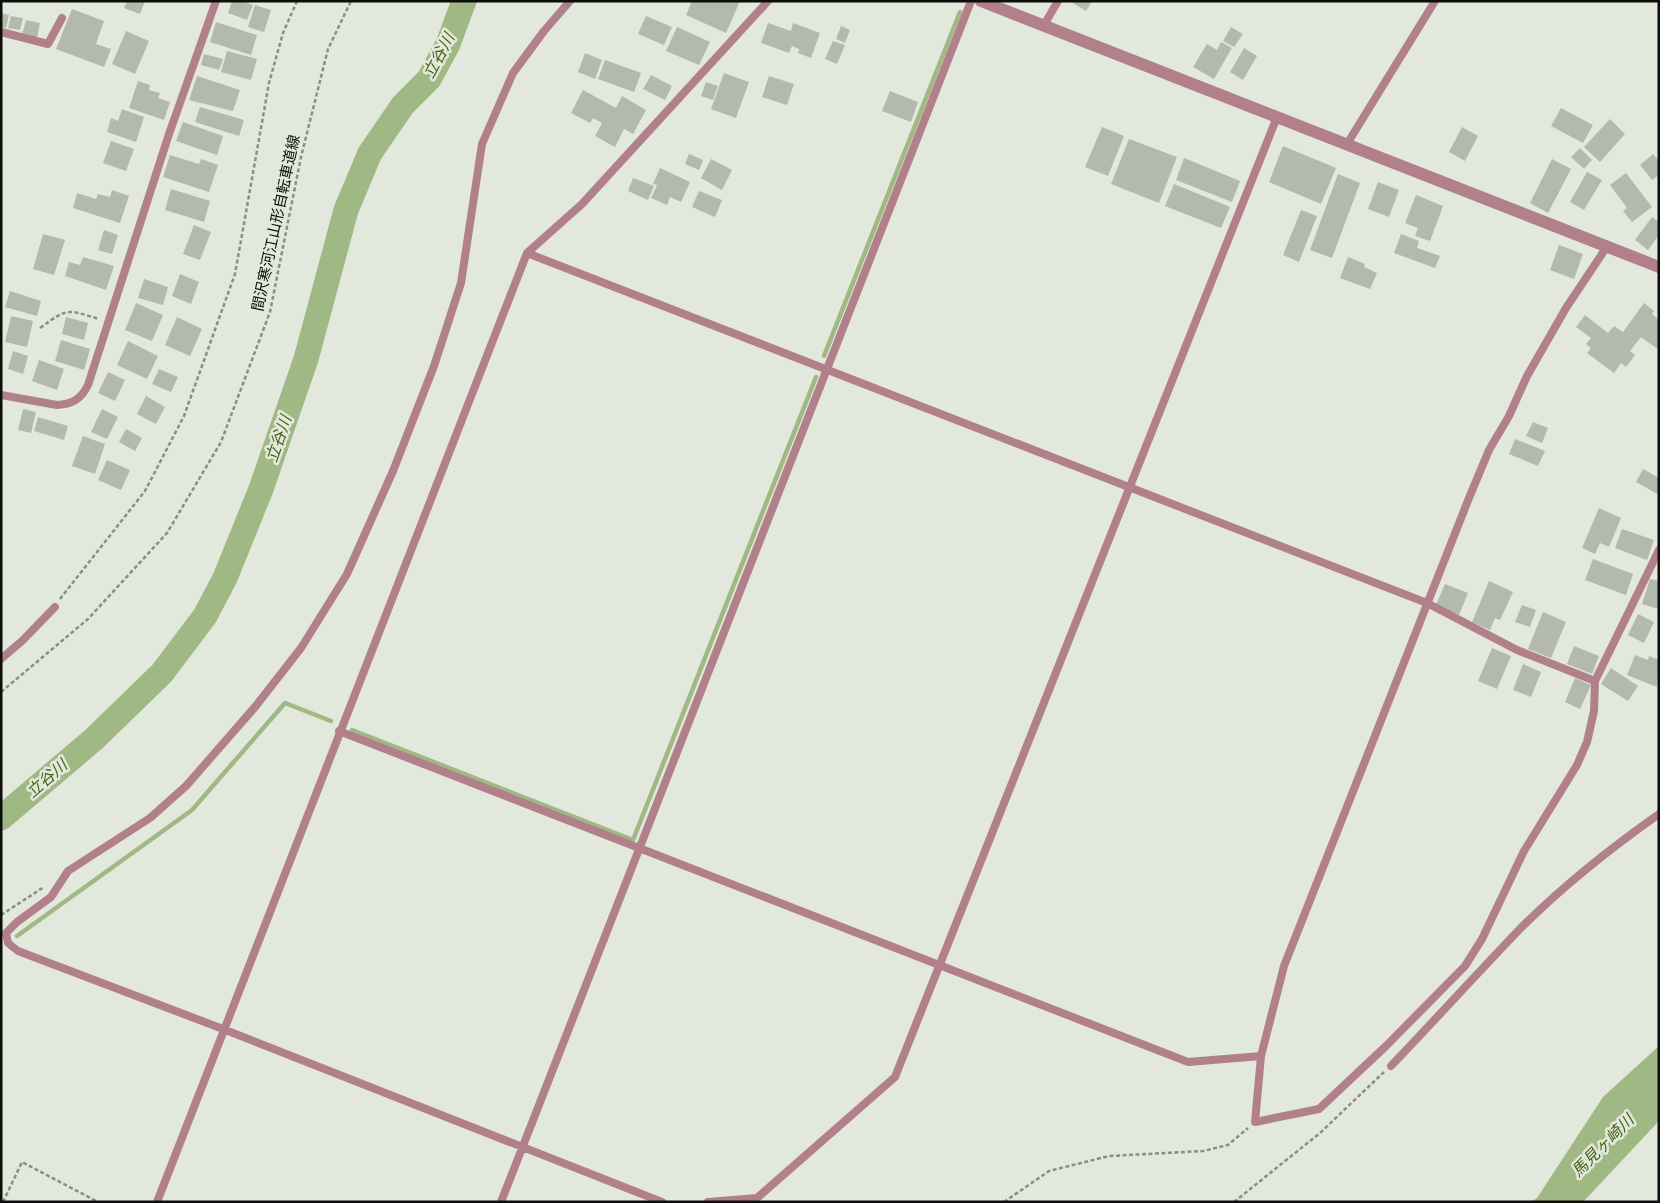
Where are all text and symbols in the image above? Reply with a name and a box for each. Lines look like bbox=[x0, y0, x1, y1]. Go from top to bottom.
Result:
water label: 立谷川 bbox=[419, 28, 460, 82]
street label: 間沢寒河江山形自転車道線 bbox=[248, 133, 304, 313]
water label: 立谷川 bbox=[262, 411, 297, 465]
water label: 立谷川 bbox=[22, 754, 73, 802]
water label: 馬見ヶ崎川 bbox=[1568, 1109, 1640, 1181]

